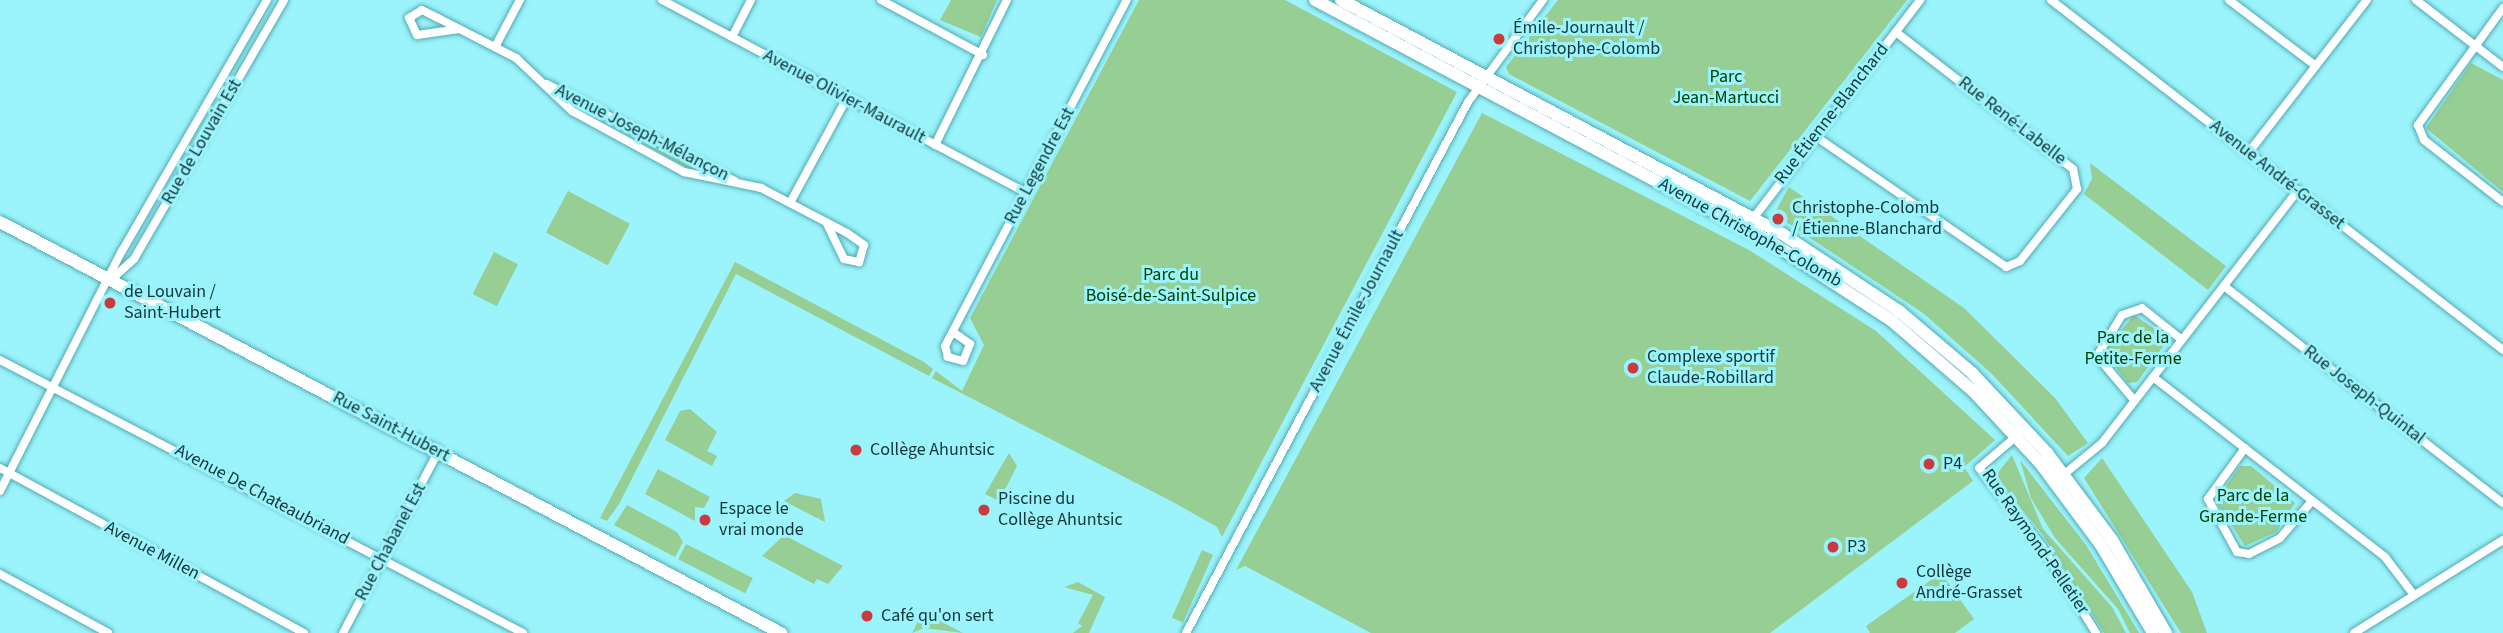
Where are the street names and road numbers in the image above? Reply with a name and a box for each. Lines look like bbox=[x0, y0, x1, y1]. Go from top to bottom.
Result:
street label: Rue Étienne-Blanchard bbox=[1770, 39, 1894, 189]
street label: Avenue Olivier-Maurault bbox=[759, 45, 929, 149]
street label: Rue René-Labelle bbox=[1954, 72, 2070, 170]
street label: Rue de Louvain Est bbox=[157, 76, 247, 208]
street label: Avenue Joseph-Mélançon bbox=[551, 80, 733, 186]
street label: Rue Legendre Est bbox=[1000, 104, 1080, 228]
street label: Avenue André-Grasset bbox=[2205, 116, 2349, 234]
street label: Avenue Christophe-Colomb bbox=[1655, 174, 1845, 292]
street label: Avenue Émile-Journault bbox=[1305, 226, 1409, 396]
street label: Rue Joseph-Quintal bbox=[2299, 341, 2429, 449]
street label: Rue Saint-Hubert bbox=[329, 387, 453, 467]
street label: Avenue De Chateaubriand bbox=[171, 440, 353, 550]
street label: Rue Raymond-Pelletier bbox=[1977, 465, 2093, 619]
street label: Rue Chabanel Est bbox=[351, 479, 431, 605]
street label: Avenue Millen bbox=[101, 517, 203, 585]

